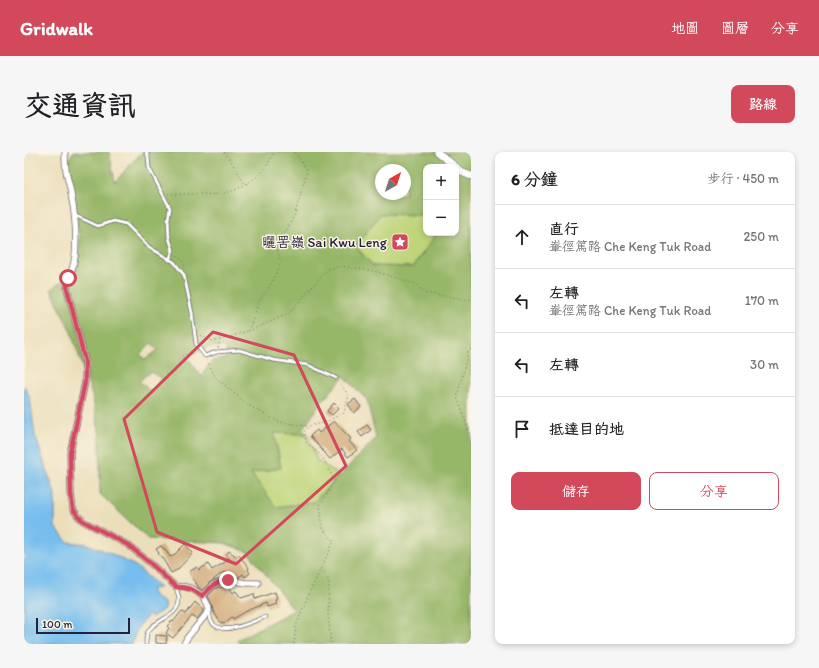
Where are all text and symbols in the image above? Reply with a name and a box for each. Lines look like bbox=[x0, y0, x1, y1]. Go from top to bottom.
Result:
text: Gridwalk bbox=[20, 17, 93, 40]
text: 地圖 bbox=[671, 20, 699, 37]
text: 圖層 bbox=[721, 20, 749, 37]
text: 分享 bbox=[771, 20, 799, 37]
button: 路線 bbox=[731, 85, 795, 123]
text: 交通資訊 bbox=[24, 88, 136, 122]
north arrow bbox=[375, 164, 411, 200]
map controls bbox=[423, 164, 459, 236]
button: + bbox=[423, 164, 459, 200]
text: 6 分鐘 bbox=[511, 169, 558, 189]
text: 步行 · 450 m bbox=[708, 171, 779, 186]
button: − bbox=[423, 200, 459, 236]
text: 直行 bbox=[549, 220, 579, 238]
icon: ahead bbox=[511, 226, 533, 248]
text: 250 m bbox=[743, 229, 779, 244]
place icon: 曬罟嶺 Sai Kwu Leng bbox=[390, 232, 410, 252]
place label: 曬罟嶺 Sai Kwu Leng bbox=[262, 234, 388, 251]
text: 輋徑篤路 Che Keng Tuk Road bbox=[549, 239, 711, 254]
route start bbox=[59, 269, 77, 287]
text: 左轉 bbox=[549, 284, 579, 302]
icon: left bbox=[511, 290, 533, 312]
text: 170 m bbox=[745, 293, 779, 308]
text: 輋徑篤路 Che Keng Tuk Road bbox=[549, 303, 711, 318]
icon: left bbox=[511, 354, 533, 376]
text: 左轉 bbox=[549, 356, 579, 374]
text: 30 m bbox=[750, 357, 779, 372]
icon: arrive bbox=[511, 418, 533, 440]
text: 抵達目的地 bbox=[549, 420, 624, 438]
button: 儲存 bbox=[511, 472, 641, 510]
button: 分享 bbox=[649, 472, 779, 510]
route end bbox=[219, 571, 237, 589]
scale bar bbox=[36, 616, 130, 635]
text: 100 m bbox=[42, 618, 72, 631]

